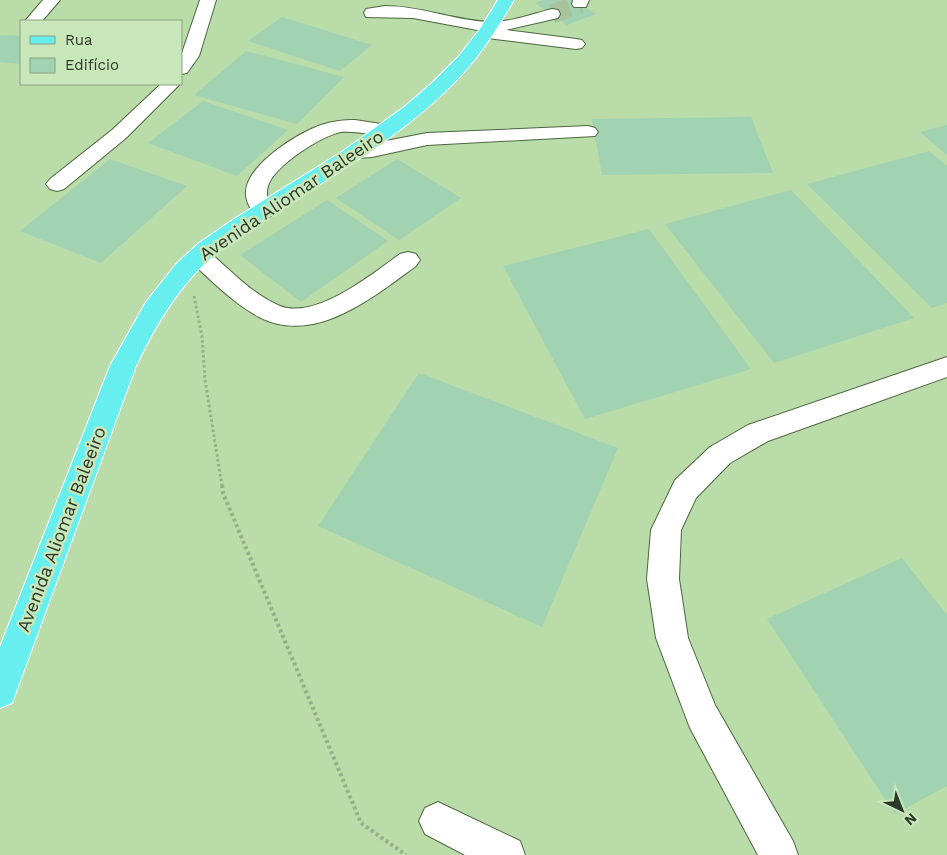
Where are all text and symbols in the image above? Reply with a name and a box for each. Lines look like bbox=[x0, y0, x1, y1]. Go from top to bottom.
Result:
legend bbox=[20, 20, 182, 85]
text: Rua bbox=[65, 31, 93, 49]
text: Edifício bbox=[65, 56, 119, 74]
street label: Avenida Aliomar Baleeiro bbox=[195, 125, 387, 265]
street label: Avenida Aliomar Baleeiro bbox=[12, 424, 110, 634]
north arrow bbox=[877, 785, 927, 835]
text: N bbox=[902, 810, 920, 829]

